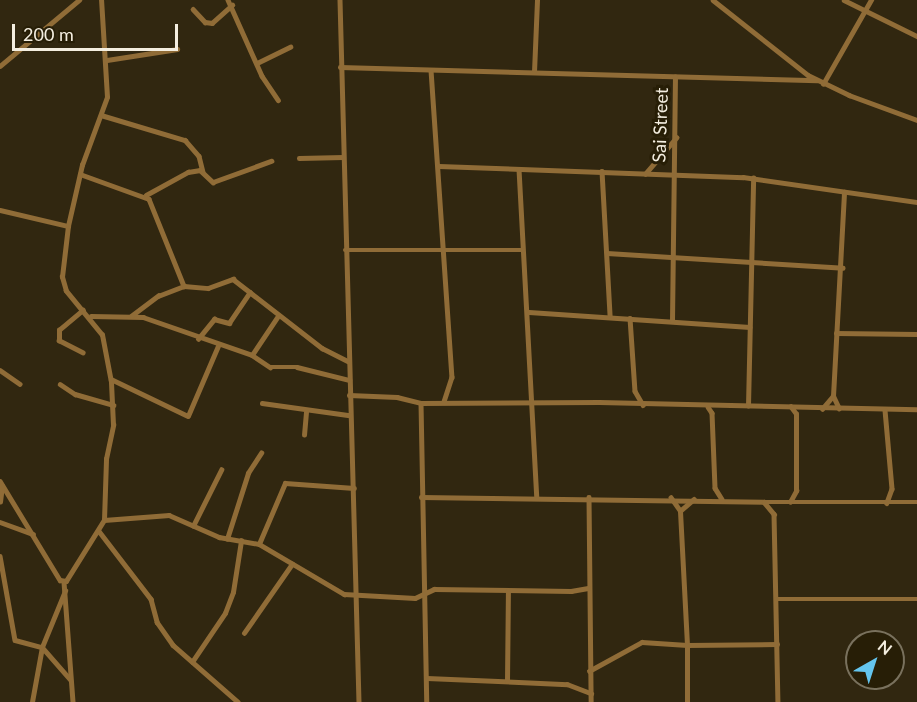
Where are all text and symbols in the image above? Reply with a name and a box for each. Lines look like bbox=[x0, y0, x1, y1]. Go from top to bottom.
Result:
scale bar bbox=[15, 12, 182, 50]
text: 200 m bbox=[23, 23, 74, 45]
street label: Sai Street bbox=[648, 87, 672, 163]
north arrow bbox=[845, 630, 905, 690]
text: N bbox=[875, 636, 896, 658]

